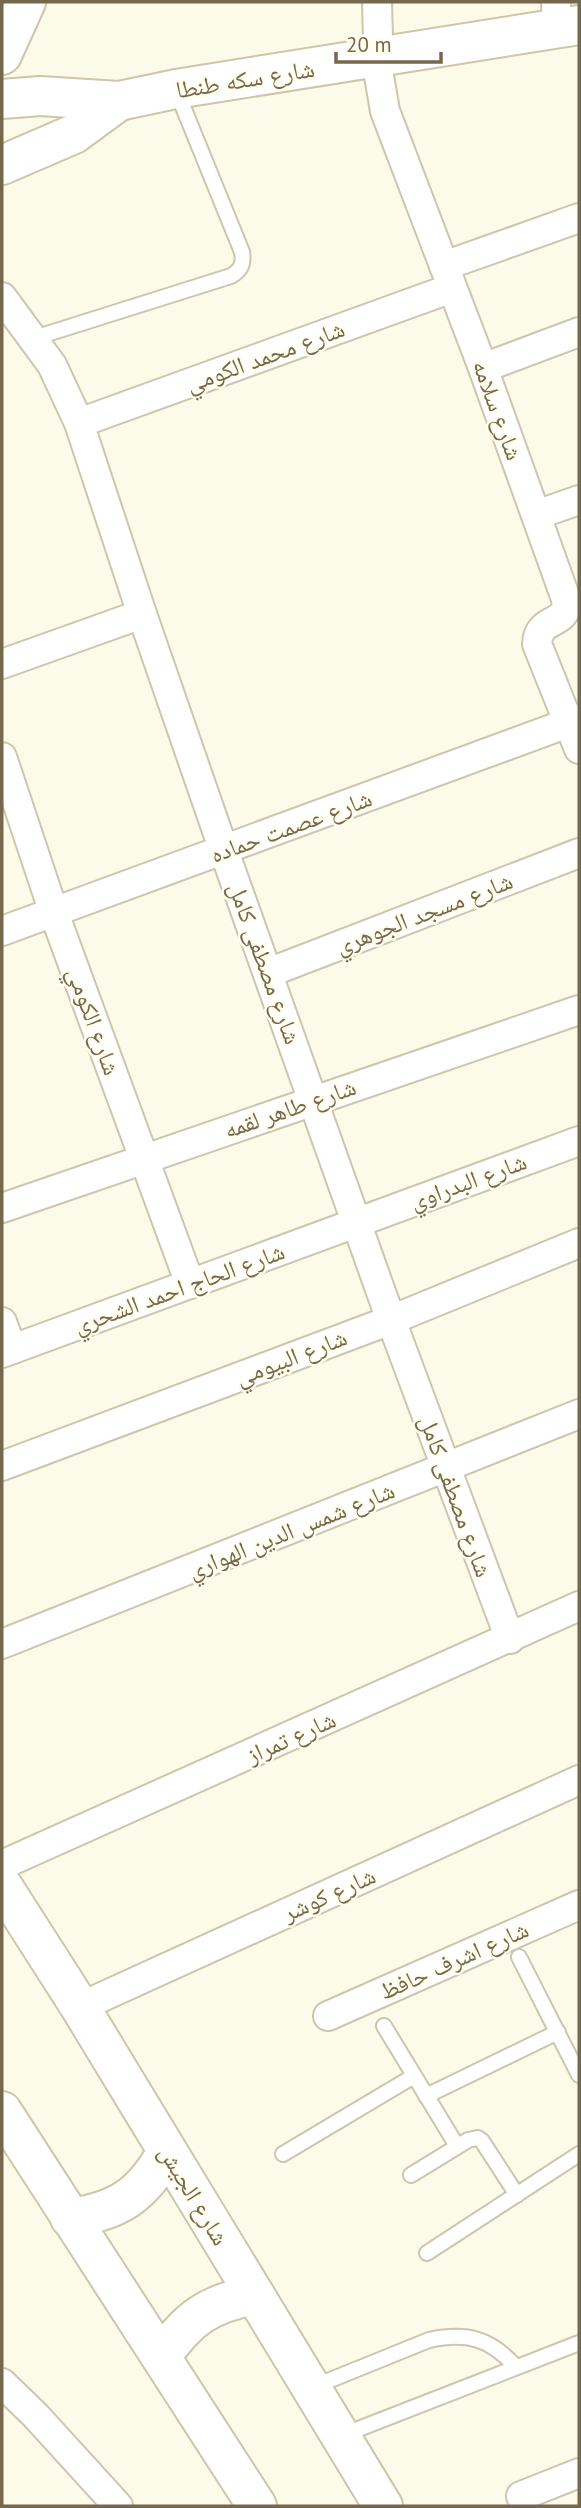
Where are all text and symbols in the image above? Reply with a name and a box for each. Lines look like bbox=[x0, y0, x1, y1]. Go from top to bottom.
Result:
scale bar bbox=[336, 21, 441, 65]
text: 20 m bbox=[346, 31, 392, 58]
street label: شارع سكه طنطا bbox=[173, 53, 317, 105]
street label: شارع محمد الكومي bbox=[181, 313, 350, 403]
street label: شارع سلامه bbox=[466, 356, 530, 464]
street label: شارع عصمت حماده bbox=[206, 782, 376, 870]
street label: شارع مسجد الجوهري bbox=[331, 865, 519, 965]
street label: شارع مصطفى كامل bbox=[221, 878, 309, 1048]
street label: شارع الكومي bbox=[56, 963, 128, 1081]
street label: شارع طاهر لقمه bbox=[220, 1071, 360, 1145]
street label: شارع البدراوي bbox=[405, 1146, 532, 1220]
street label: شارع الحاج احمد الشحري bbox=[69, 1235, 290, 1344]
street label: شارع البيومي bbox=[231, 1322, 353, 1396]
street label: شارع مصطفى كامل bbox=[412, 1411, 500, 1581]
street label: شارع شمس الدين الهواري bbox=[183, 1474, 401, 1589]
street label: شارع تمراز bbox=[240, 1704, 341, 1771]
street label: شارع كوشر bbox=[277, 1860, 380, 1929]
street label: شارع اشرف حافظ bbox=[375, 1913, 533, 2007]
street label: شارع الجيش bbox=[152, 2139, 236, 2251]

